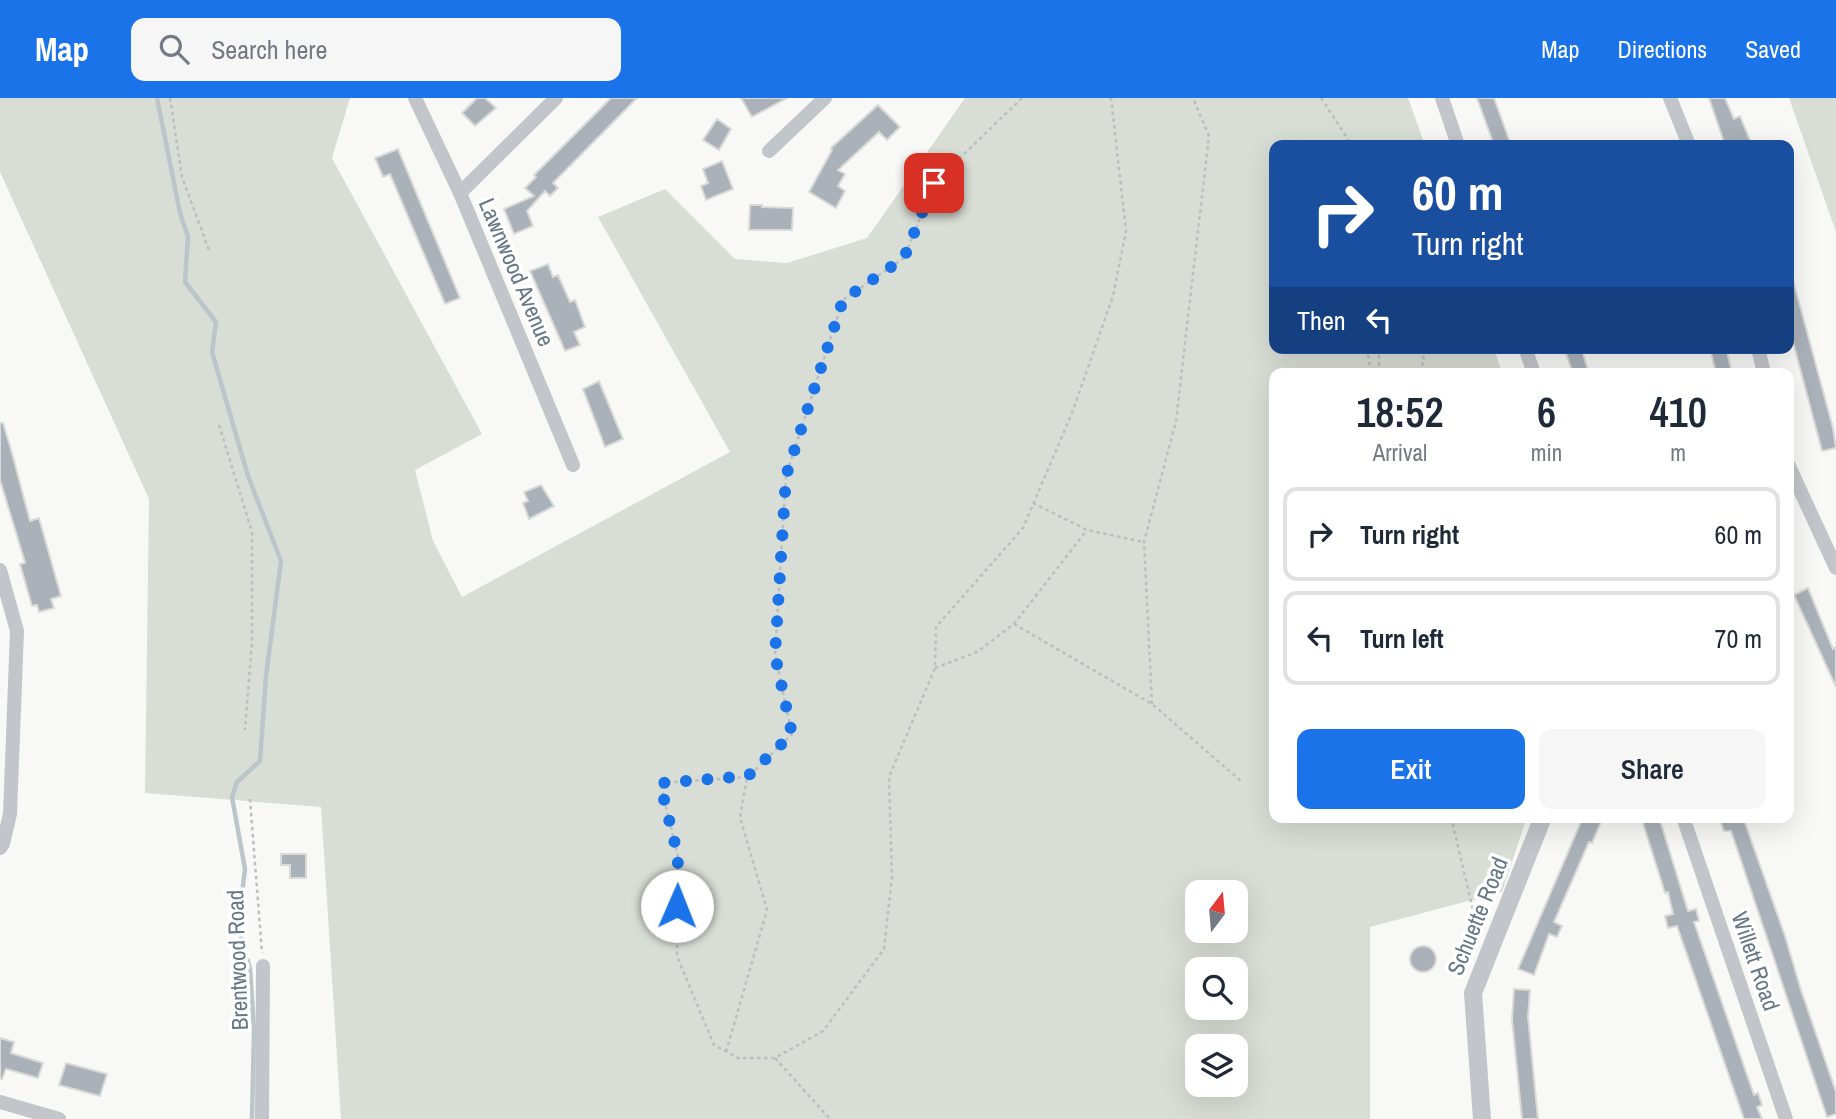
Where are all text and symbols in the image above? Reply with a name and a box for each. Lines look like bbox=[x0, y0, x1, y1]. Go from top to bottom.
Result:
search box bbox=[131, 18, 621, 81]
text: Map bbox=[35, 27, 89, 71]
icon: search bbox=[155, 30, 193, 68]
text: Search here bbox=[211, 32, 327, 67]
text: Map bbox=[1541, 33, 1579, 65]
text: Directions bbox=[1617, 33, 1707, 65]
text: Saved bbox=[1745, 33, 1801, 65]
pin bbox=[904, 153, 964, 213]
text: 60 m bbox=[1412, 159, 1504, 225]
icon: arrive bbox=[915, 164, 953, 202]
icon: right bbox=[1297, 168, 1388, 259]
street label: Lawnwood Avenue bbox=[472, 193, 562, 351]
text: Turn right bbox=[1412, 222, 1524, 265]
icon: left bbox=[1360, 301, 1398, 339]
text: Then bbox=[1297, 303, 1346, 338]
text: 18:52 bbox=[1356, 384, 1444, 440]
text: 6 bbox=[1537, 384, 1556, 440]
text: 410 bbox=[1649, 384, 1707, 440]
text: Arrival bbox=[1373, 437, 1427, 468]
text: min bbox=[1531, 437, 1562, 468]
text: m bbox=[1670, 437, 1686, 468]
icon: right bbox=[1301, 515, 1339, 553]
text: Turn right bbox=[1360, 517, 1459, 552]
text: 60 m bbox=[1715, 517, 1762, 552]
icon: left bbox=[1301, 619, 1339, 657]
text: Turn left bbox=[1360, 621, 1444, 656]
text: 70 m bbox=[1715, 621, 1762, 656]
button: Exit bbox=[1297, 729, 1525, 809]
button: Share bbox=[1539, 729, 1766, 809]
street label: Schuette Road bbox=[1439, 852, 1515, 980]
position arrow bbox=[640, 869, 714, 943]
north arrow bbox=[1185, 880, 1248, 943]
map controls bbox=[1185, 880, 1248, 1097]
street label: Brentwood Road bbox=[219, 889, 255, 1031]
street label: Willett Road bbox=[1725, 907, 1787, 1015]
button: search bbox=[1185, 957, 1248, 1020]
button: layers bbox=[1185, 1034, 1248, 1097]

